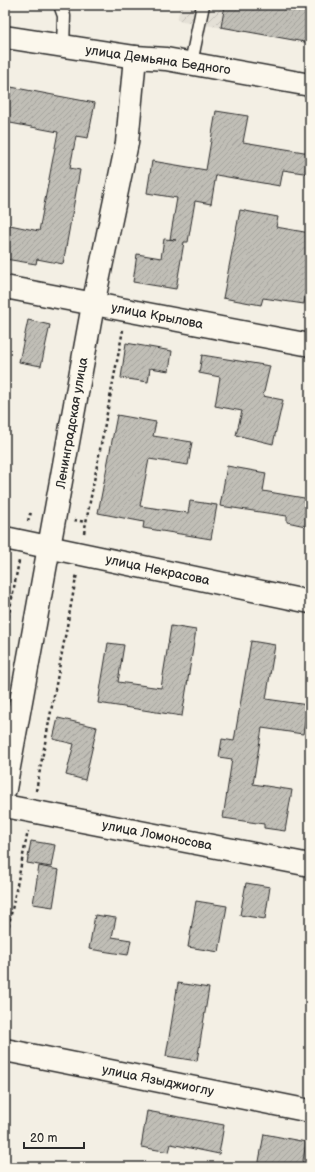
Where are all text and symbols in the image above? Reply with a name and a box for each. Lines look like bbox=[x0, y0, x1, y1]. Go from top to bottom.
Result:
street label: улица Демьяна Бедного bbox=[84, 42, 232, 78]
street label: улица Крылова bbox=[110, 299, 205, 333]
street label: Ленинградская улица bbox=[52, 356, 91, 491]
street label: улица Некрасова bbox=[104, 551, 212, 589]
street label: улица Ломоносова bbox=[101, 817, 214, 854]
street label: улица Языджиоглу bbox=[101, 1062, 215, 1100]
scale bar bbox=[24, 1124, 84, 1150]
text: 20 m bbox=[30, 1131, 57, 1146]

